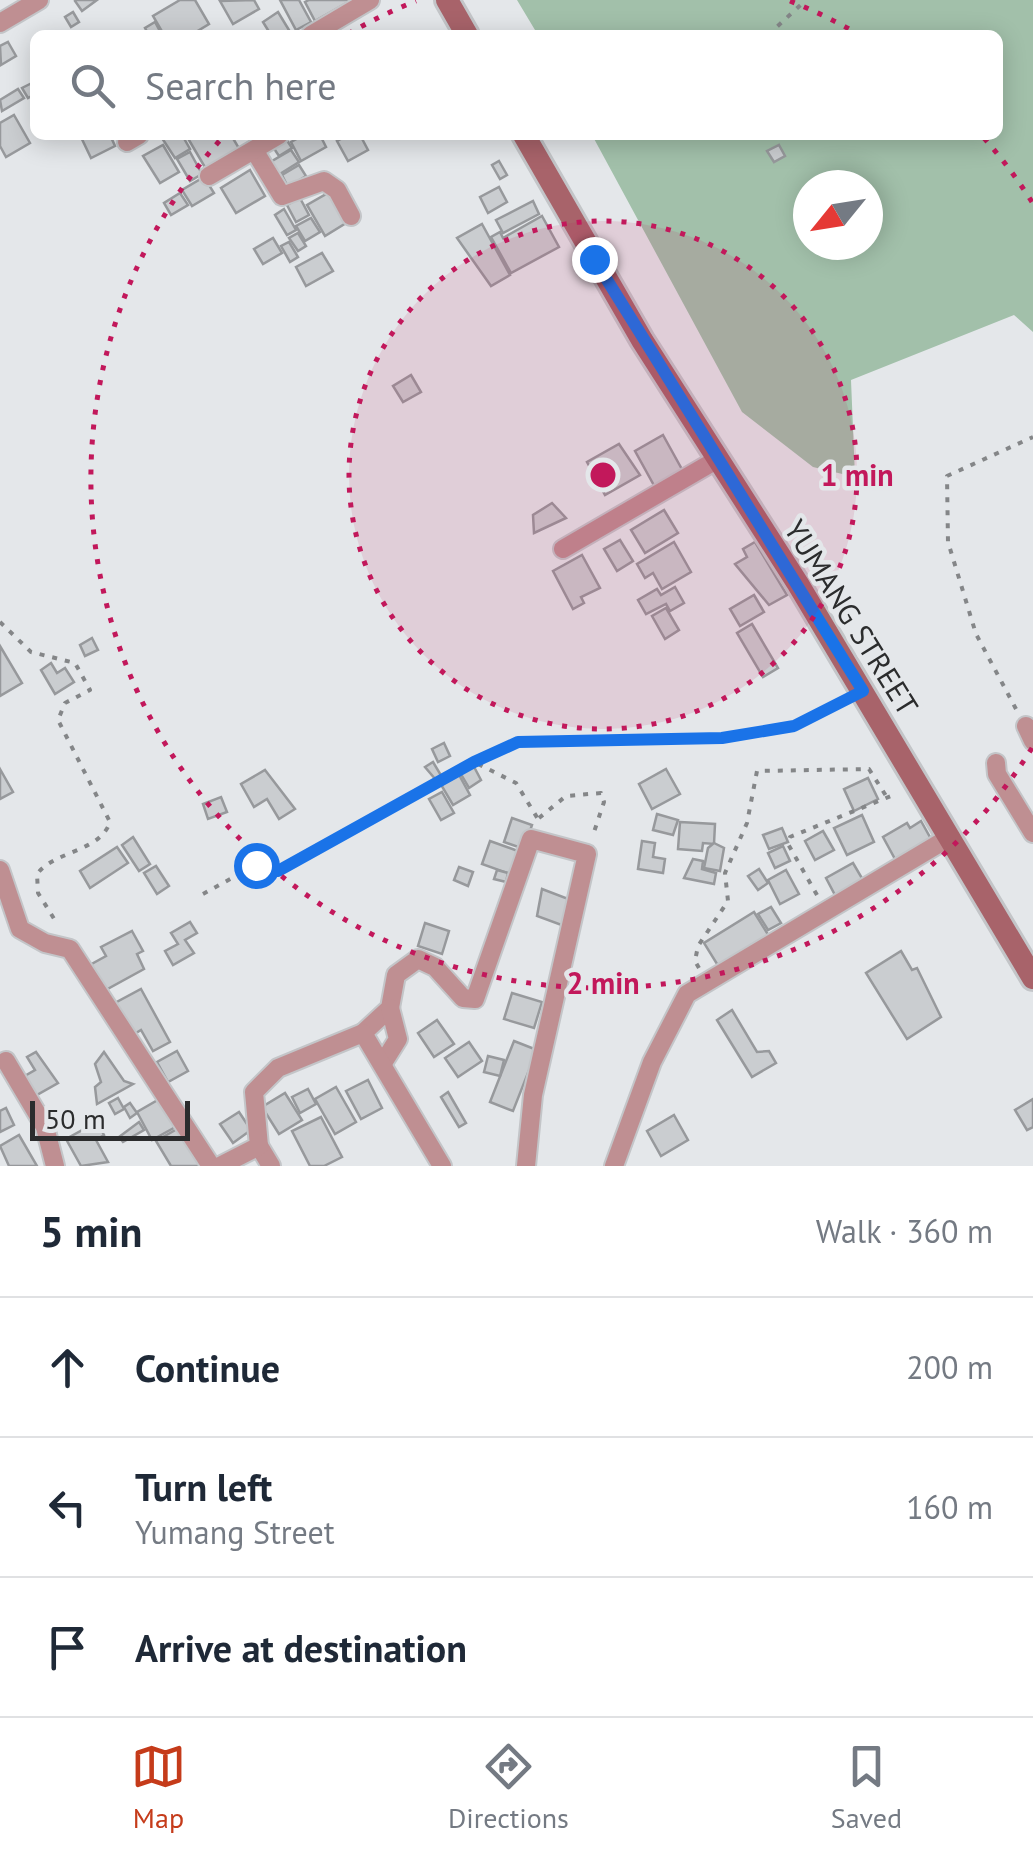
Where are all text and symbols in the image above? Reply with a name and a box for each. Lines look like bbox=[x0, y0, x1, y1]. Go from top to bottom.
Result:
search box bbox=[30, 30, 1003, 140]
icon: search bbox=[65, 58, 120, 113]
text: Search here bbox=[145, 61, 337, 110]
north arrow bbox=[793, 170, 883, 260]
route end bbox=[572, 237, 618, 283]
text: 1 min bbox=[820, 455, 894, 494]
centre of rings bbox=[585, 457, 621, 493]
street label: YUMANG STREET bbox=[776, 512, 928, 722]
route start bbox=[234, 843, 280, 889]
text: 2 min bbox=[566, 963, 640, 1002]
scale bar bbox=[30, 1096, 190, 1140]
text: 50 m bbox=[45, 1100, 106, 1137]
text: 5 min bbox=[40, 1204, 142, 1259]
text: Walk · 360 m bbox=[816, 1210, 993, 1252]
icon: ahead bbox=[40, 1340, 95, 1395]
text: Continue bbox=[135, 1343, 280, 1392]
text: 200 m bbox=[906, 1346, 993, 1388]
text: Turn left bbox=[135, 1462, 272, 1511]
icon: left bbox=[40, 1480, 95, 1535]
text: 160 m bbox=[906, 1486, 993, 1528]
text: Yumang Street bbox=[135, 1511, 335, 1553]
icon: arrive bbox=[40, 1620, 95, 1675]
text: Arrive at destination bbox=[135, 1623, 467, 1672]
tab: Map bbox=[131, 1739, 186, 1836]
tab: Directions bbox=[448, 1739, 569, 1836]
tab: Saved bbox=[831, 1739, 902, 1836]

